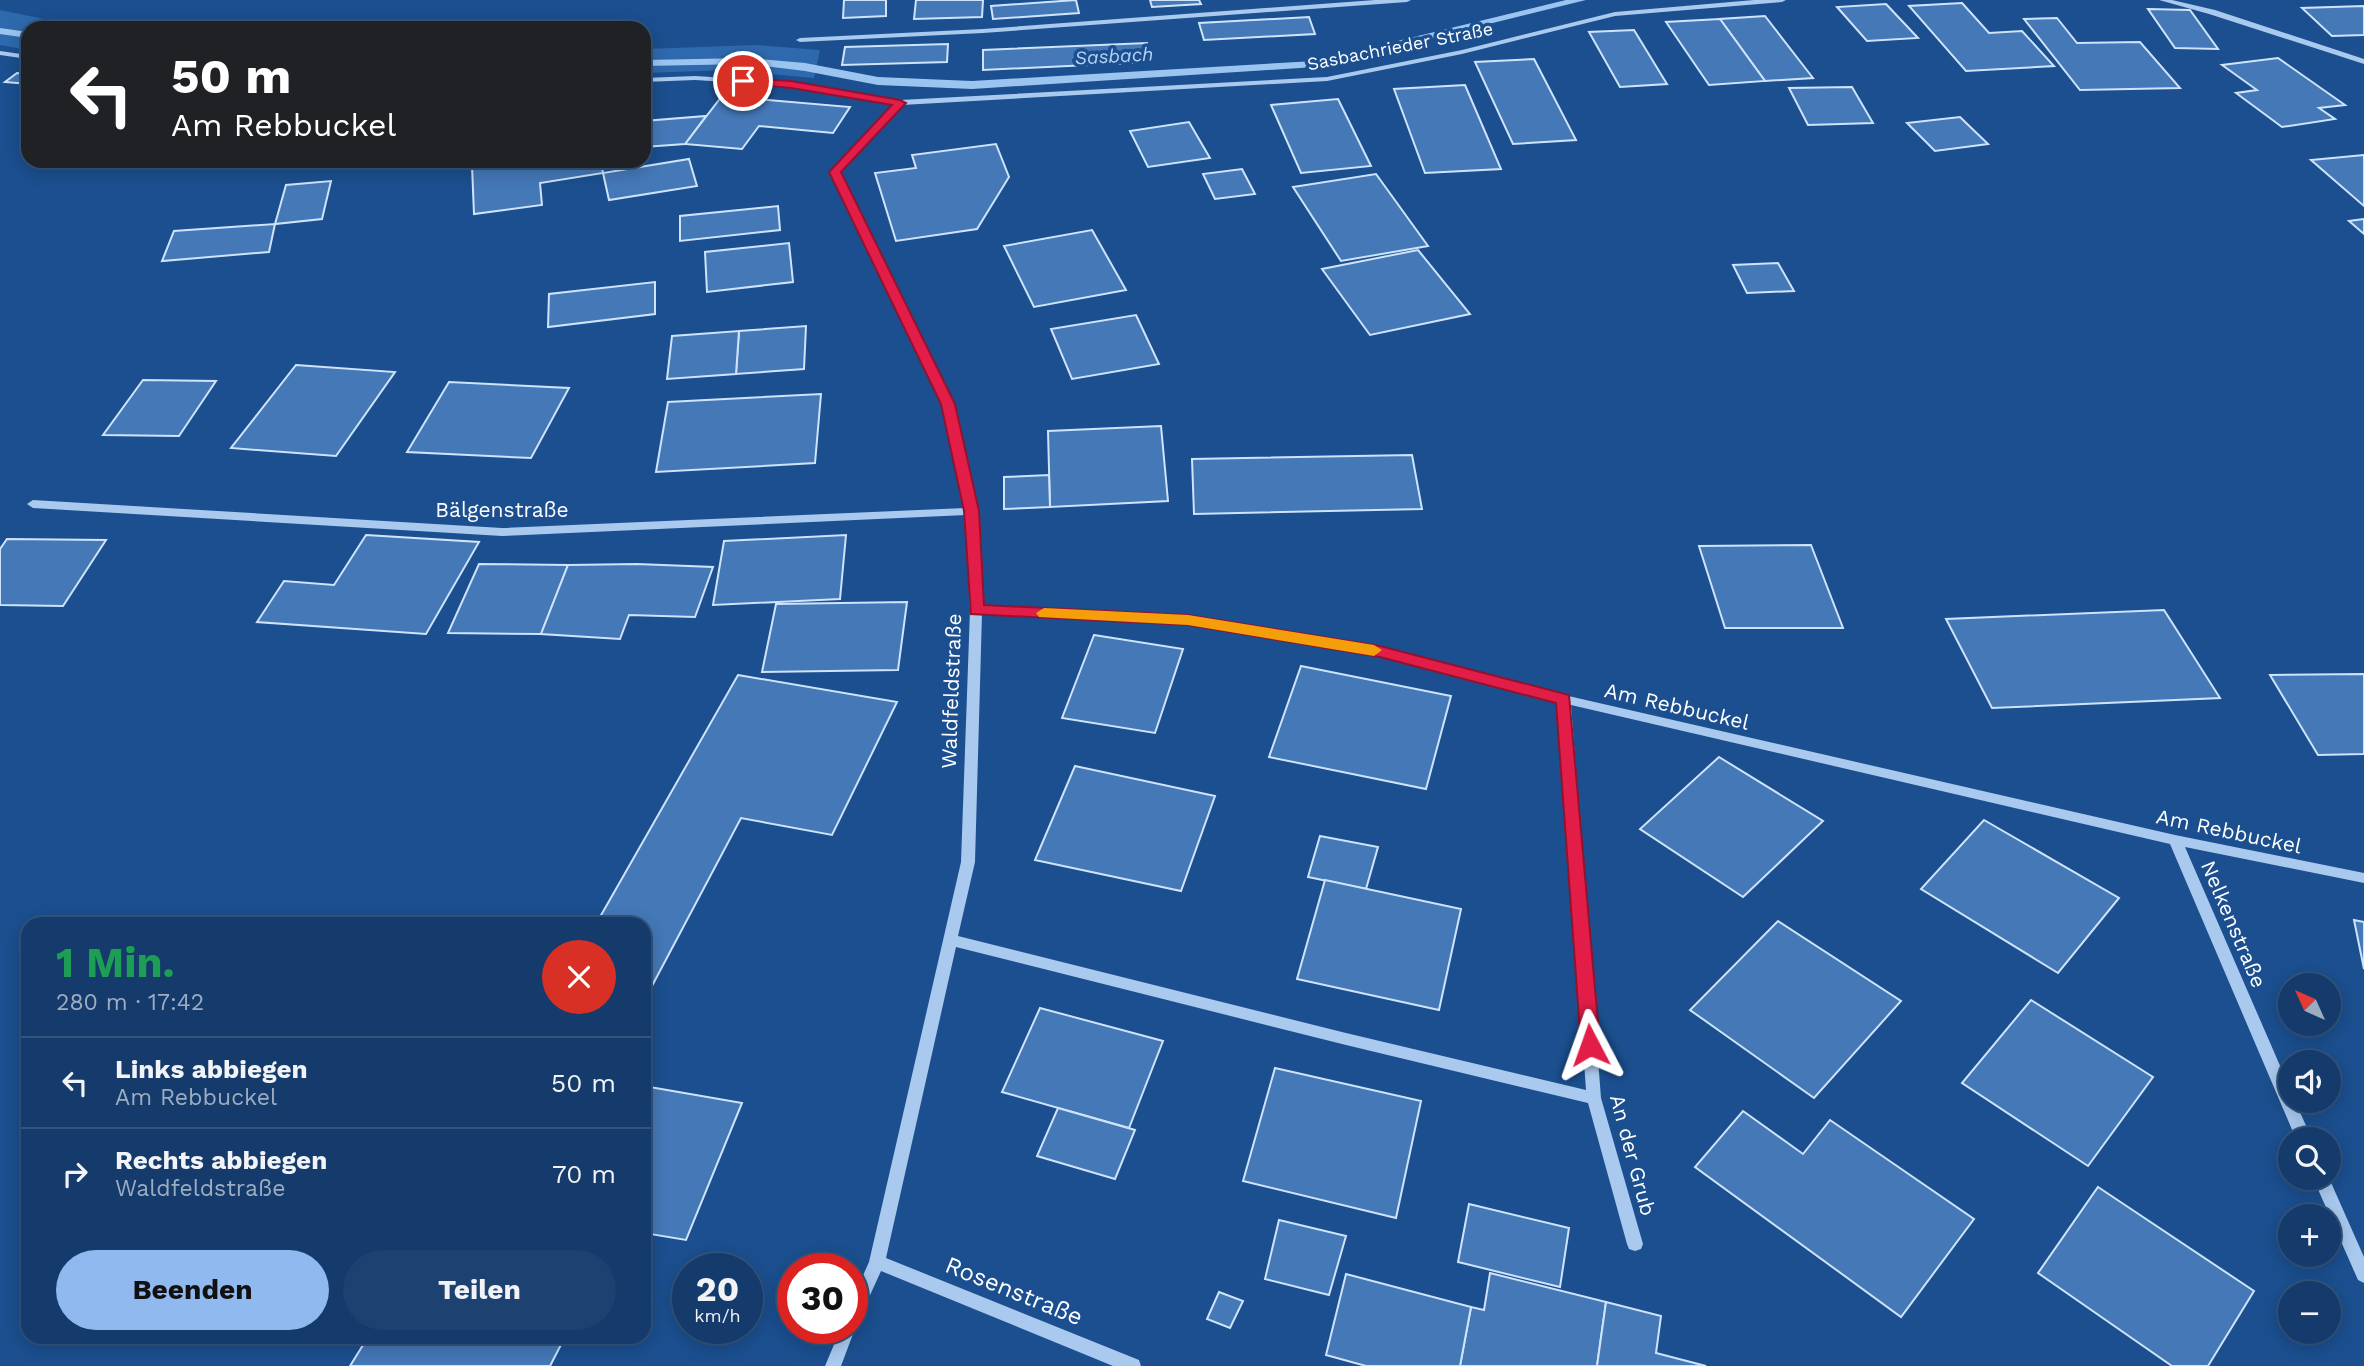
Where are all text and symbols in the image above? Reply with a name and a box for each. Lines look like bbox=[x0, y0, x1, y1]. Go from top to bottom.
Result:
street label: Sasbachrieder Straße bbox=[1305, 18, 1495, 74]
water label: Sasbach bbox=[1074, 42, 1154, 70]
text: 50 m bbox=[171, 47, 291, 105]
icon: left bbox=[56, 49, 147, 140]
pin bbox=[713, 51, 773, 111]
icon: arrive bbox=[724, 62, 762, 100]
text: Am Rebbuckel bbox=[171, 106, 396, 144]
street label: Bälgenstraße bbox=[435, 497, 569, 522]
street label: Waldfeldstraße bbox=[936, 613, 966, 769]
street label: Am Rebbuckel bbox=[1602, 677, 1752, 735]
street label: Am Rebbuckel bbox=[2154, 803, 2304, 859]
street label: Nelkenstraße bbox=[2196, 857, 2272, 991]
text: 1 Min. bbox=[56, 938, 175, 987]
button: close bbox=[542, 940, 616, 1014]
north arrow bbox=[2278, 973, 2342, 1036]
map controls bbox=[2278, 973, 2341, 1344]
text: 280 m · 17:42 bbox=[56, 989, 204, 1016]
position arrow bbox=[1553, 1008, 1627, 1082]
button: sound bbox=[2278, 1050, 2341, 1113]
text: Links abbiegen bbox=[115, 1054, 308, 1084]
icon: left bbox=[56, 1064, 94, 1102]
text: 50 m bbox=[551, 1068, 616, 1098]
text: Am Rebbuckel bbox=[115, 1084, 277, 1111]
street label: An der Grub bbox=[1605, 1092, 1661, 1218]
button: search bbox=[2278, 1127, 2341, 1190]
text: Rechts abbiegen bbox=[115, 1145, 327, 1175]
icon: right bbox=[56, 1155, 94, 1193]
text: 70 m bbox=[552, 1159, 616, 1189]
text: Waldfeldstraße bbox=[115, 1175, 285, 1202]
button: + bbox=[2278, 1204, 2341, 1267]
button: Beenden bbox=[56, 1250, 329, 1330]
button: Teilen bbox=[343, 1250, 616, 1330]
street label: Rosenstraße bbox=[941, 1251, 1087, 1331]
speed limit sign: 30 bbox=[777, 1253, 868, 1344]
text: 20 bbox=[696, 1268, 739, 1310]
button: − bbox=[2278, 1281, 2341, 1344]
text: km/h bbox=[694, 1305, 741, 1326]

